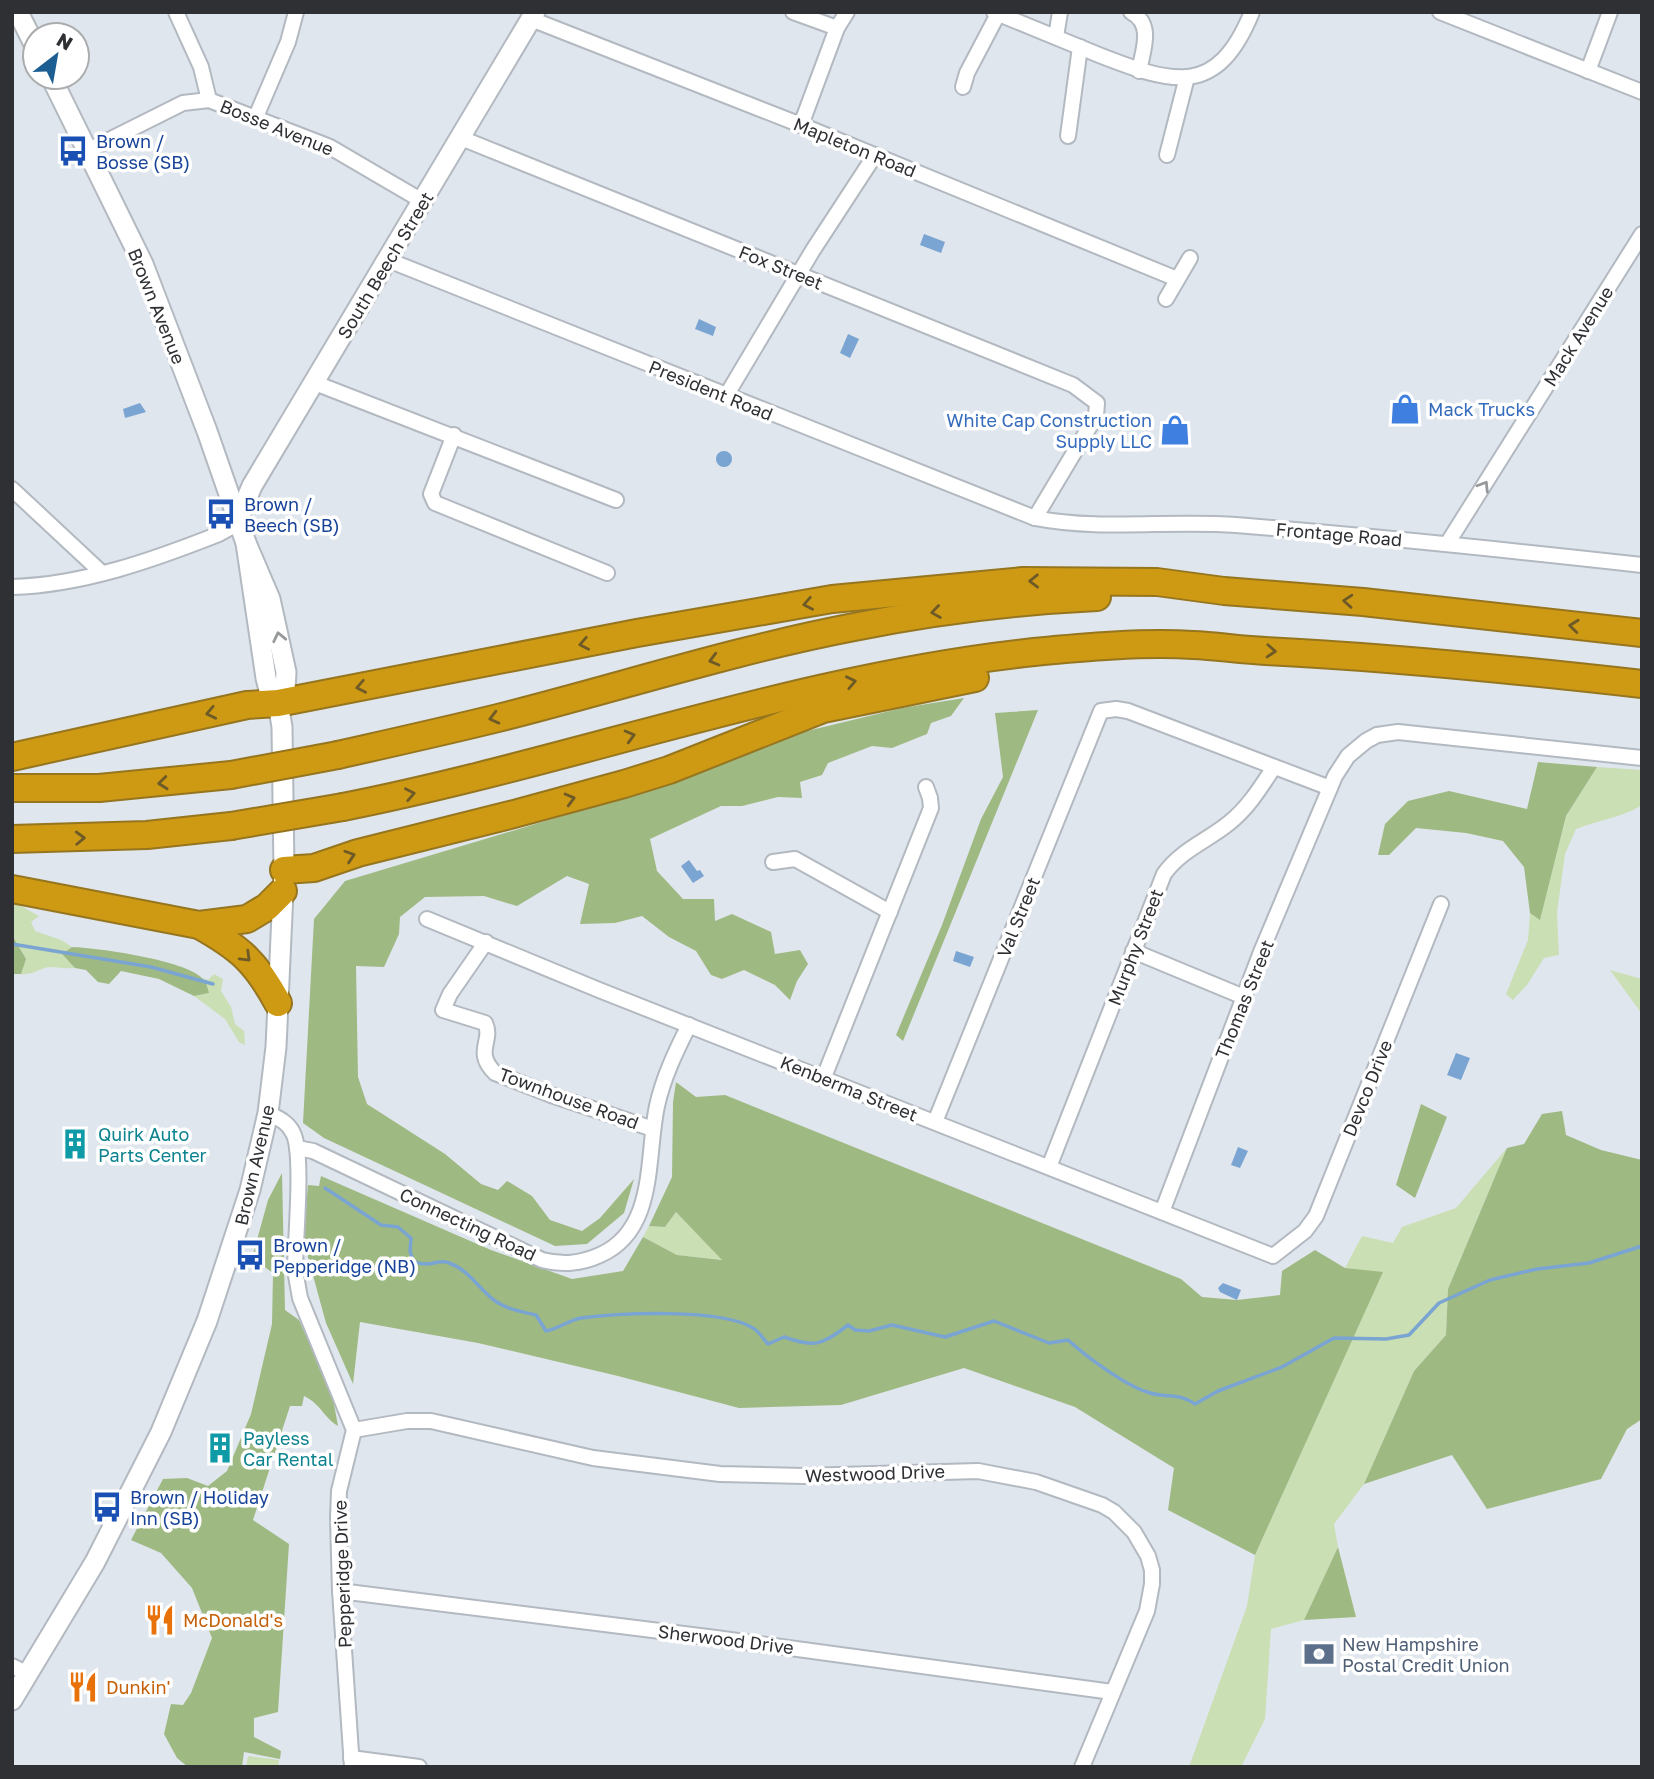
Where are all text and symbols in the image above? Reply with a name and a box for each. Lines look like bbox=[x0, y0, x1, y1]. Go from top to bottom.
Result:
north arrow bbox=[21, 21, 91, 91]
text: N bbox=[53, 27, 77, 55]
street label: Bosse Avenue bbox=[217, 94, 337, 160]
street label: Mapleton Road bbox=[790, 112, 920, 182]
place label: Brown / Bosse (SB) bbox=[96, 130, 190, 173]
bus stop icon: Brown / Bosse (SB) bbox=[56, 134, 90, 168]
street label: South Beech Street bbox=[332, 188, 438, 342]
street label: Fox Street bbox=[736, 240, 826, 294]
street label: Brown Avenue bbox=[124, 245, 190, 367]
street label: Mack Avenue bbox=[1539, 282, 1617, 390]
street label: President Road bbox=[646, 355, 776, 425]
shop icon: Mack Trucks bbox=[1388, 392, 1422, 426]
place label: Mack Trucks bbox=[1428, 398, 1535, 420]
place label: White Cap Construction Supply LLC bbox=[946, 409, 1152, 452]
shop icon: White Cap Construction Supply LLC bbox=[1158, 413, 1192, 447]
one-way arrow bbox=[1475, 481, 1488, 494]
place label: Brown / Beech (SB) bbox=[244, 493, 340, 536]
bus stop icon: Brown / Beech (SB) bbox=[204, 497, 238, 531]
street label: Frontage Road bbox=[1275, 518, 1403, 550]
one-way arrow bbox=[1028, 573, 1039, 589]
one-way arrow bbox=[1342, 594, 1353, 609]
one-way arrow bbox=[802, 596, 814, 611]
one-way arrow bbox=[931, 604, 942, 619]
one-way arrow bbox=[1568, 619, 1579, 634]
one-way arrow bbox=[273, 631, 288, 643]
one-way arrow bbox=[578, 635, 590, 650]
one-way arrow bbox=[1266, 644, 1277, 659]
one-way arrow bbox=[708, 652, 720, 666]
one-way arrow bbox=[845, 675, 857, 690]
one-way arrow bbox=[355, 679, 367, 694]
one-way arrow bbox=[205, 704, 217, 719]
one-way arrow bbox=[488, 710, 500, 724]
one-way arrow bbox=[624, 730, 636, 744]
one-way arrow bbox=[157, 775, 168, 790]
one-way arrow bbox=[404, 787, 416, 802]
one-way arrow bbox=[564, 793, 576, 807]
one-way arrow bbox=[75, 831, 86, 846]
one-way arrow bbox=[343, 849, 355, 864]
street label: Val Street bbox=[992, 874, 1044, 960]
street label: Murphy Street bbox=[1103, 886, 1167, 1008]
street label: Thomas Street bbox=[1210, 936, 1278, 1062]
one-way arrow bbox=[238, 949, 251, 961]
street label: Devco Drive bbox=[1338, 1037, 1396, 1139]
street label: Kenberma Street bbox=[777, 1050, 921, 1126]
street label: Townhouse Road bbox=[496, 1062, 642, 1134]
street label: Brown Avenue bbox=[229, 1102, 279, 1228]
place label: Quirk Auto Parts Center bbox=[98, 1123, 207, 1166]
building icon: Quirk Auto Parts Center bbox=[58, 1127, 92, 1161]
street label: Connecting Road bbox=[396, 1183, 540, 1265]
place label: Brown / Pepperidge (NB) bbox=[273, 1234, 416, 1277]
bus stop icon: Brown / Pepperidge (NB) bbox=[233, 1238, 267, 1272]
place label: Payless Car Rental bbox=[243, 1427, 334, 1470]
building icon: Payless Car Rental bbox=[203, 1431, 237, 1465]
street label: Westwood Drive bbox=[805, 1460, 945, 1486]
place label: Brown / Holiday Inn (SB) bbox=[130, 1486, 269, 1529]
bus stop icon: Brown / Holiday Inn (SB) bbox=[90, 1490, 124, 1524]
street label: Pepperidge Drive bbox=[328, 1500, 356, 1648]
restaurant icon: McDonald's bbox=[143, 1603, 177, 1637]
place label: McDonald's bbox=[183, 1609, 283, 1631]
street label: Sherwood Drive bbox=[657, 1620, 795, 1658]
place label: New Hampshire Postal Credit Union bbox=[1342, 1633, 1510, 1676]
bank icon: New Hampshire Postal Credit Union bbox=[1302, 1637, 1336, 1671]
restaurant icon: Dunkin' bbox=[66, 1670, 100, 1704]
place label: Dunkin' bbox=[106, 1676, 170, 1698]

